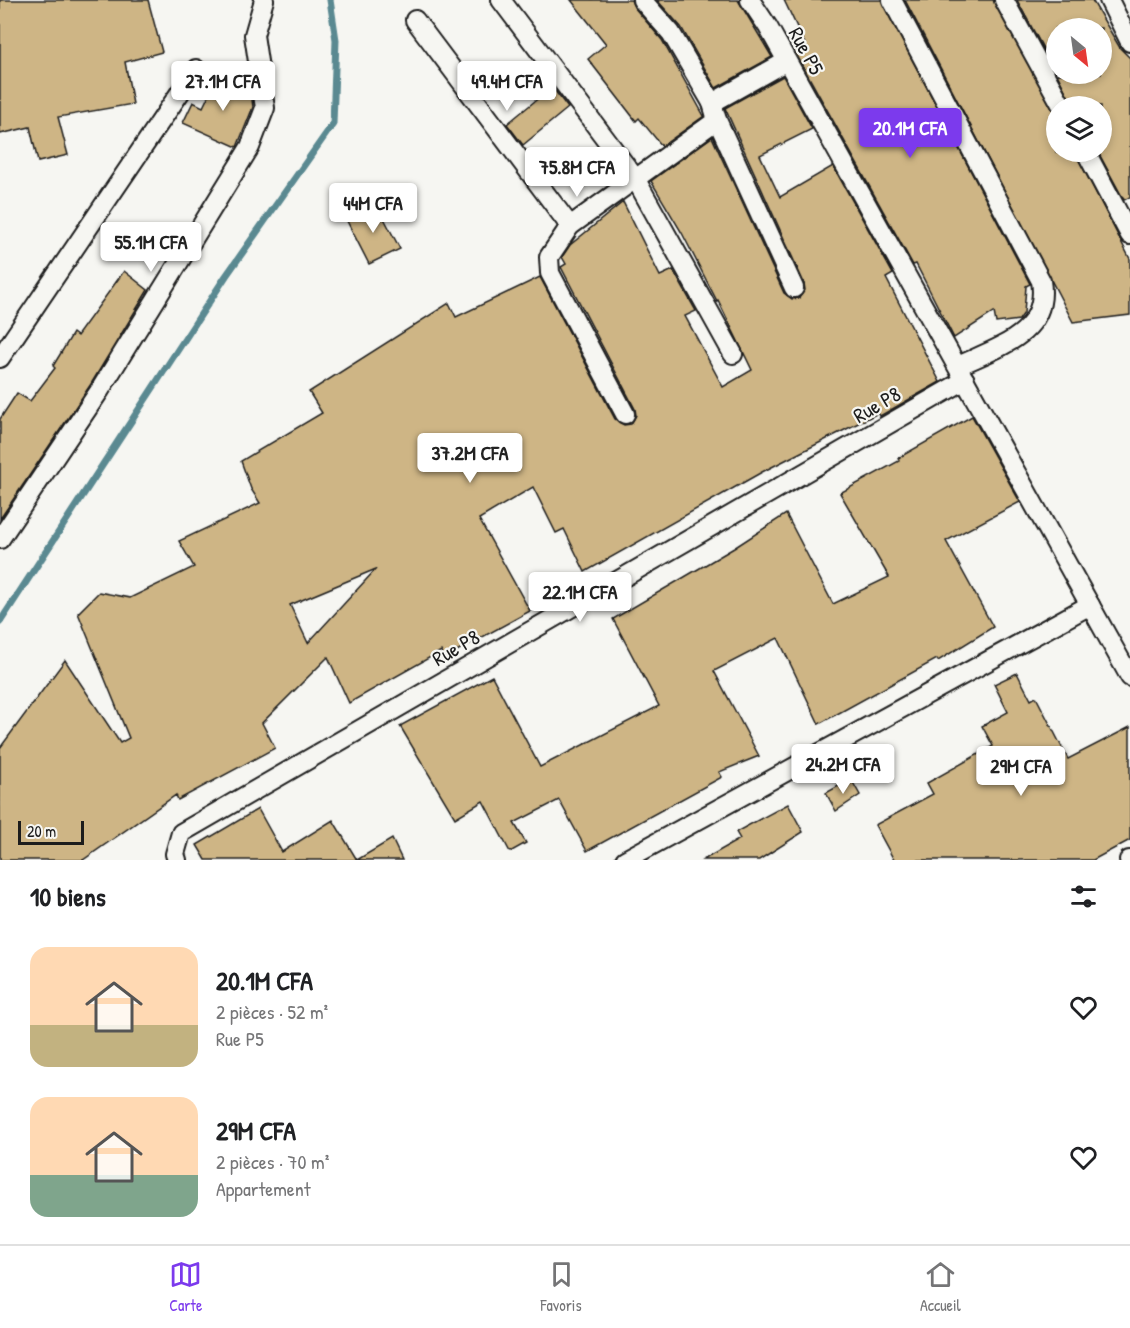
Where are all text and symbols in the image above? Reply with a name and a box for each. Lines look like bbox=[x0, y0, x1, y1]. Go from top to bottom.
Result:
north arrow bbox=[1046, 18, 1112, 84]
map controls bbox=[1046, 18, 1112, 162]
street label: Rue P5 bbox=[782, 22, 831, 80]
pin: 27.1M CFA bbox=[154, 61, 292, 112]
pin: 49.4M CFA bbox=[438, 61, 576, 112]
text: 27.1M CFA bbox=[185, 67, 261, 94]
text: 49.4M CFA bbox=[471, 67, 543, 94]
button: layers bbox=[1046, 96, 1112, 162]
pin: 20.1M CFA bbox=[841, 108, 979, 159]
text: 20.1M CFA bbox=[873, 114, 947, 141]
pin: 75.8M CFA bbox=[508, 147, 646, 198]
text: 75.8M CFA bbox=[539, 153, 615, 180]
pin: 44M CFA bbox=[318, 183, 428, 234]
text: 44M CFA bbox=[343, 189, 403, 216]
pin: 55.1M CFA bbox=[82, 222, 220, 273]
text: 55.1M CFA bbox=[114, 228, 188, 255]
street label: Rue P8 bbox=[848, 379, 906, 430]
pin: 37.2M CFA bbox=[401, 433, 539, 484]
text: 37.2M CFA bbox=[431, 439, 509, 466]
pin: 22.1M CFA bbox=[511, 572, 649, 623]
text: 22.1M CFA bbox=[543, 578, 617, 605]
street label: Rue P8 bbox=[427, 622, 485, 673]
pin: 24.2M CFA bbox=[774, 744, 912, 795]
pin: 29M CFA bbox=[966, 746, 1076, 797]
text: 24.2M CFA bbox=[805, 750, 881, 777]
text: 29M CFA bbox=[990, 752, 1052, 779]
scale bar bbox=[18, 818, 84, 846]
text: 20 m bbox=[27, 820, 56, 842]
text: 10 biens bbox=[30, 879, 106, 914]
icon: filters bbox=[1067, 880, 1100, 913]
text: 20.1M CFA bbox=[216, 963, 313, 998]
icon: home bbox=[78, 971, 150, 1043]
icon: heart bbox=[1067, 991, 1100, 1024]
text: 2 pièces · 52 m² bbox=[216, 998, 328, 1025]
text: Rue P5 bbox=[216, 1025, 264, 1052]
text: 29M CFA bbox=[216, 1113, 296, 1148]
icon: home bbox=[78, 1121, 150, 1193]
icon: heart bbox=[1067, 1141, 1100, 1174]
text: 2 pièces · 70 m² bbox=[216, 1148, 329, 1175]
text: Appartement bbox=[216, 1175, 311, 1202]
tab: Carte bbox=[169, 1258, 202, 1316]
tab: Favoris bbox=[541, 1258, 582, 1316]
tab: Accueil bbox=[920, 1258, 961, 1316]

